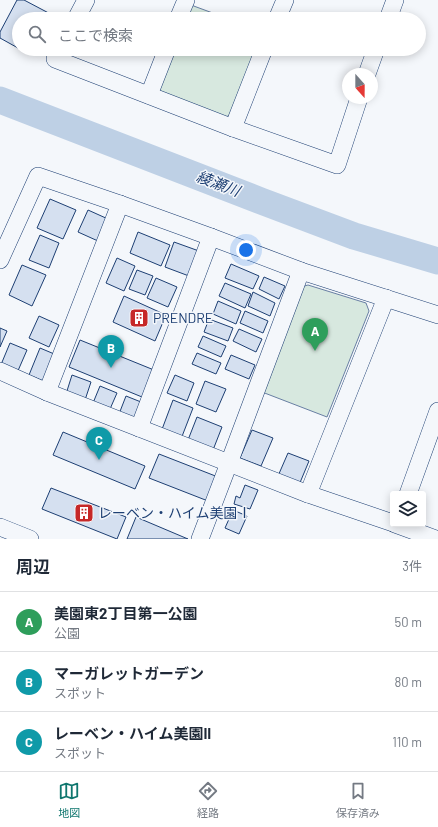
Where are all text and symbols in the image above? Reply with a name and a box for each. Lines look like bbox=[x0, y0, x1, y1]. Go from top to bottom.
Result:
search box bbox=[12, 12, 426, 56]
icon: search bbox=[26, 23, 48, 45]
text: ここで検索 bbox=[58, 26, 133, 44]
north arrow bbox=[342, 68, 378, 104]
water label: 綾瀬川 bbox=[194, 167, 244, 200]
your location bbox=[236, 240, 256, 260]
building icon: PRENDRE bbox=[128, 307, 150, 329]
place label: PRENDRE bbox=[153, 309, 213, 326]
pin: A bbox=[302, 318, 328, 351]
pin: B bbox=[98, 335, 124, 368]
pin: C bbox=[86, 427, 112, 460]
map controls bbox=[390, 491, 426, 527]
button: layers bbox=[390, 491, 426, 527]
building icon: レーベン・ハイム美園Ⅰ bbox=[73, 502, 95, 524]
place label: レーベン・ハイム美園Ⅰ bbox=[98, 504, 251, 521]
text: 周辺 bbox=[16, 556, 50, 576]
text: 3件 bbox=[402, 558, 422, 574]
text: 美園東2丁目第一公園 bbox=[54, 604, 197, 622]
text: A bbox=[25, 614, 33, 630]
text: 50 m bbox=[395, 614, 422, 630]
text: 公園 bbox=[54, 625, 80, 641]
text: マーガレットガーデン bbox=[54, 664, 204, 682]
text: B bbox=[25, 674, 33, 690]
text: 80 m bbox=[395, 674, 422, 690]
text: スポット bbox=[54, 685, 106, 701]
text: レーベン・ハイム美園II bbox=[54, 724, 211, 742]
text: C bbox=[25, 734, 33, 750]
text: 110 m bbox=[392, 734, 422, 750]
text: スポット bbox=[54, 745, 106, 761]
tab: 地図 bbox=[58, 780, 80, 820]
tab: 経路 bbox=[197, 780, 219, 820]
tab: 保存済み bbox=[336, 780, 380, 820]

